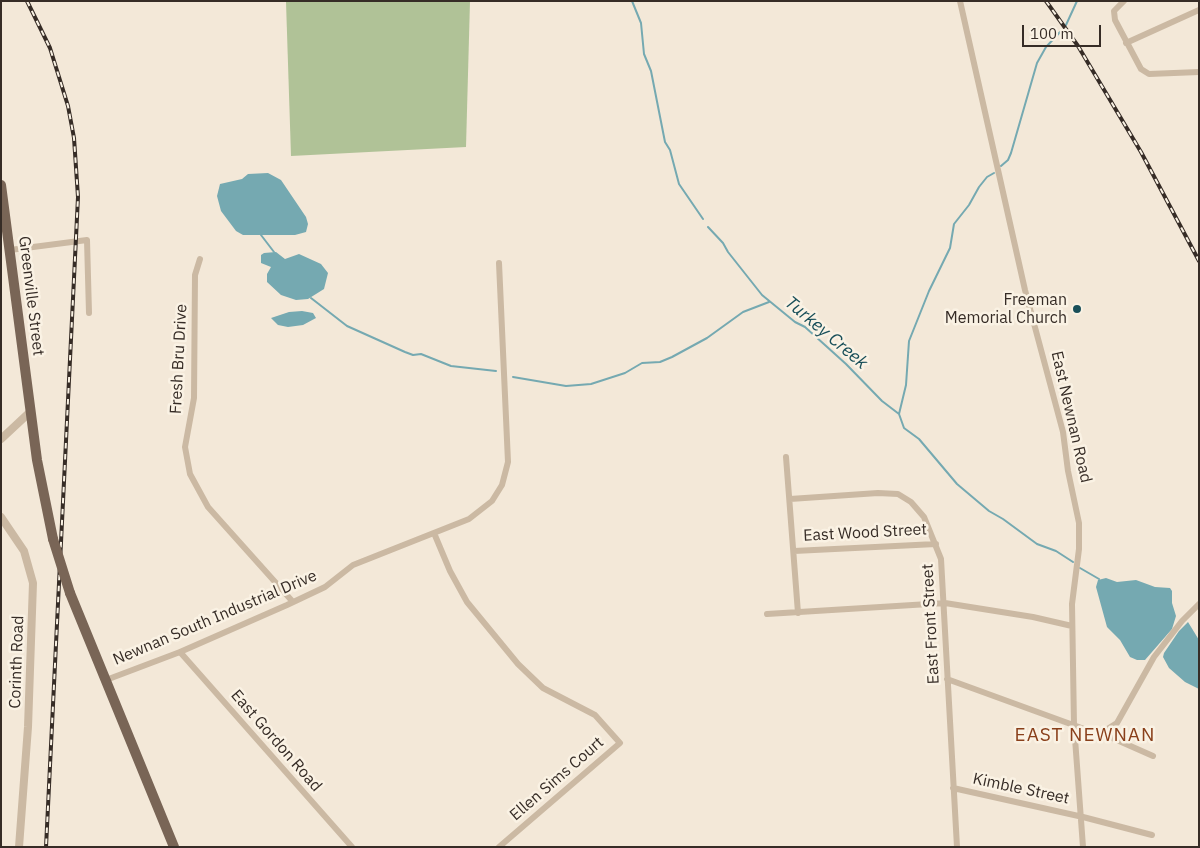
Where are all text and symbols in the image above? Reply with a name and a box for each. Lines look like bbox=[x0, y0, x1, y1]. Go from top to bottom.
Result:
scale bar bbox=[1025, 15, 1104, 47]
text: 100 m bbox=[1030, 24, 1074, 43]
street label: Greenville Street bbox=[14, 235, 48, 357]
place label: Freeman Memorial Church bbox=[945, 290, 1067, 328]
water label: Turkey Creek bbox=[780, 292, 872, 374]
street label: Fresh Bru Drive bbox=[167, 303, 191, 415]
marker: Freeman Memorial Church bbox=[1071, 303, 1083, 315]
street label: East Newnan Road bbox=[1047, 349, 1095, 485]
street label: East Wood Street bbox=[803, 520, 927, 546]
street label: East Front Street bbox=[918, 563, 944, 685]
street label: Newnan South Industrial Drive bbox=[110, 566, 320, 670]
street label: Corinth Road bbox=[6, 615, 28, 709]
street label: East Gordon Road bbox=[227, 686, 325, 796]
district label: EAST NEWNAN bbox=[1013, 725, 1157, 747]
street label: Ellen Sims Court bbox=[506, 733, 608, 825]
street label: Kimble Street bbox=[971, 769, 1071, 809]

